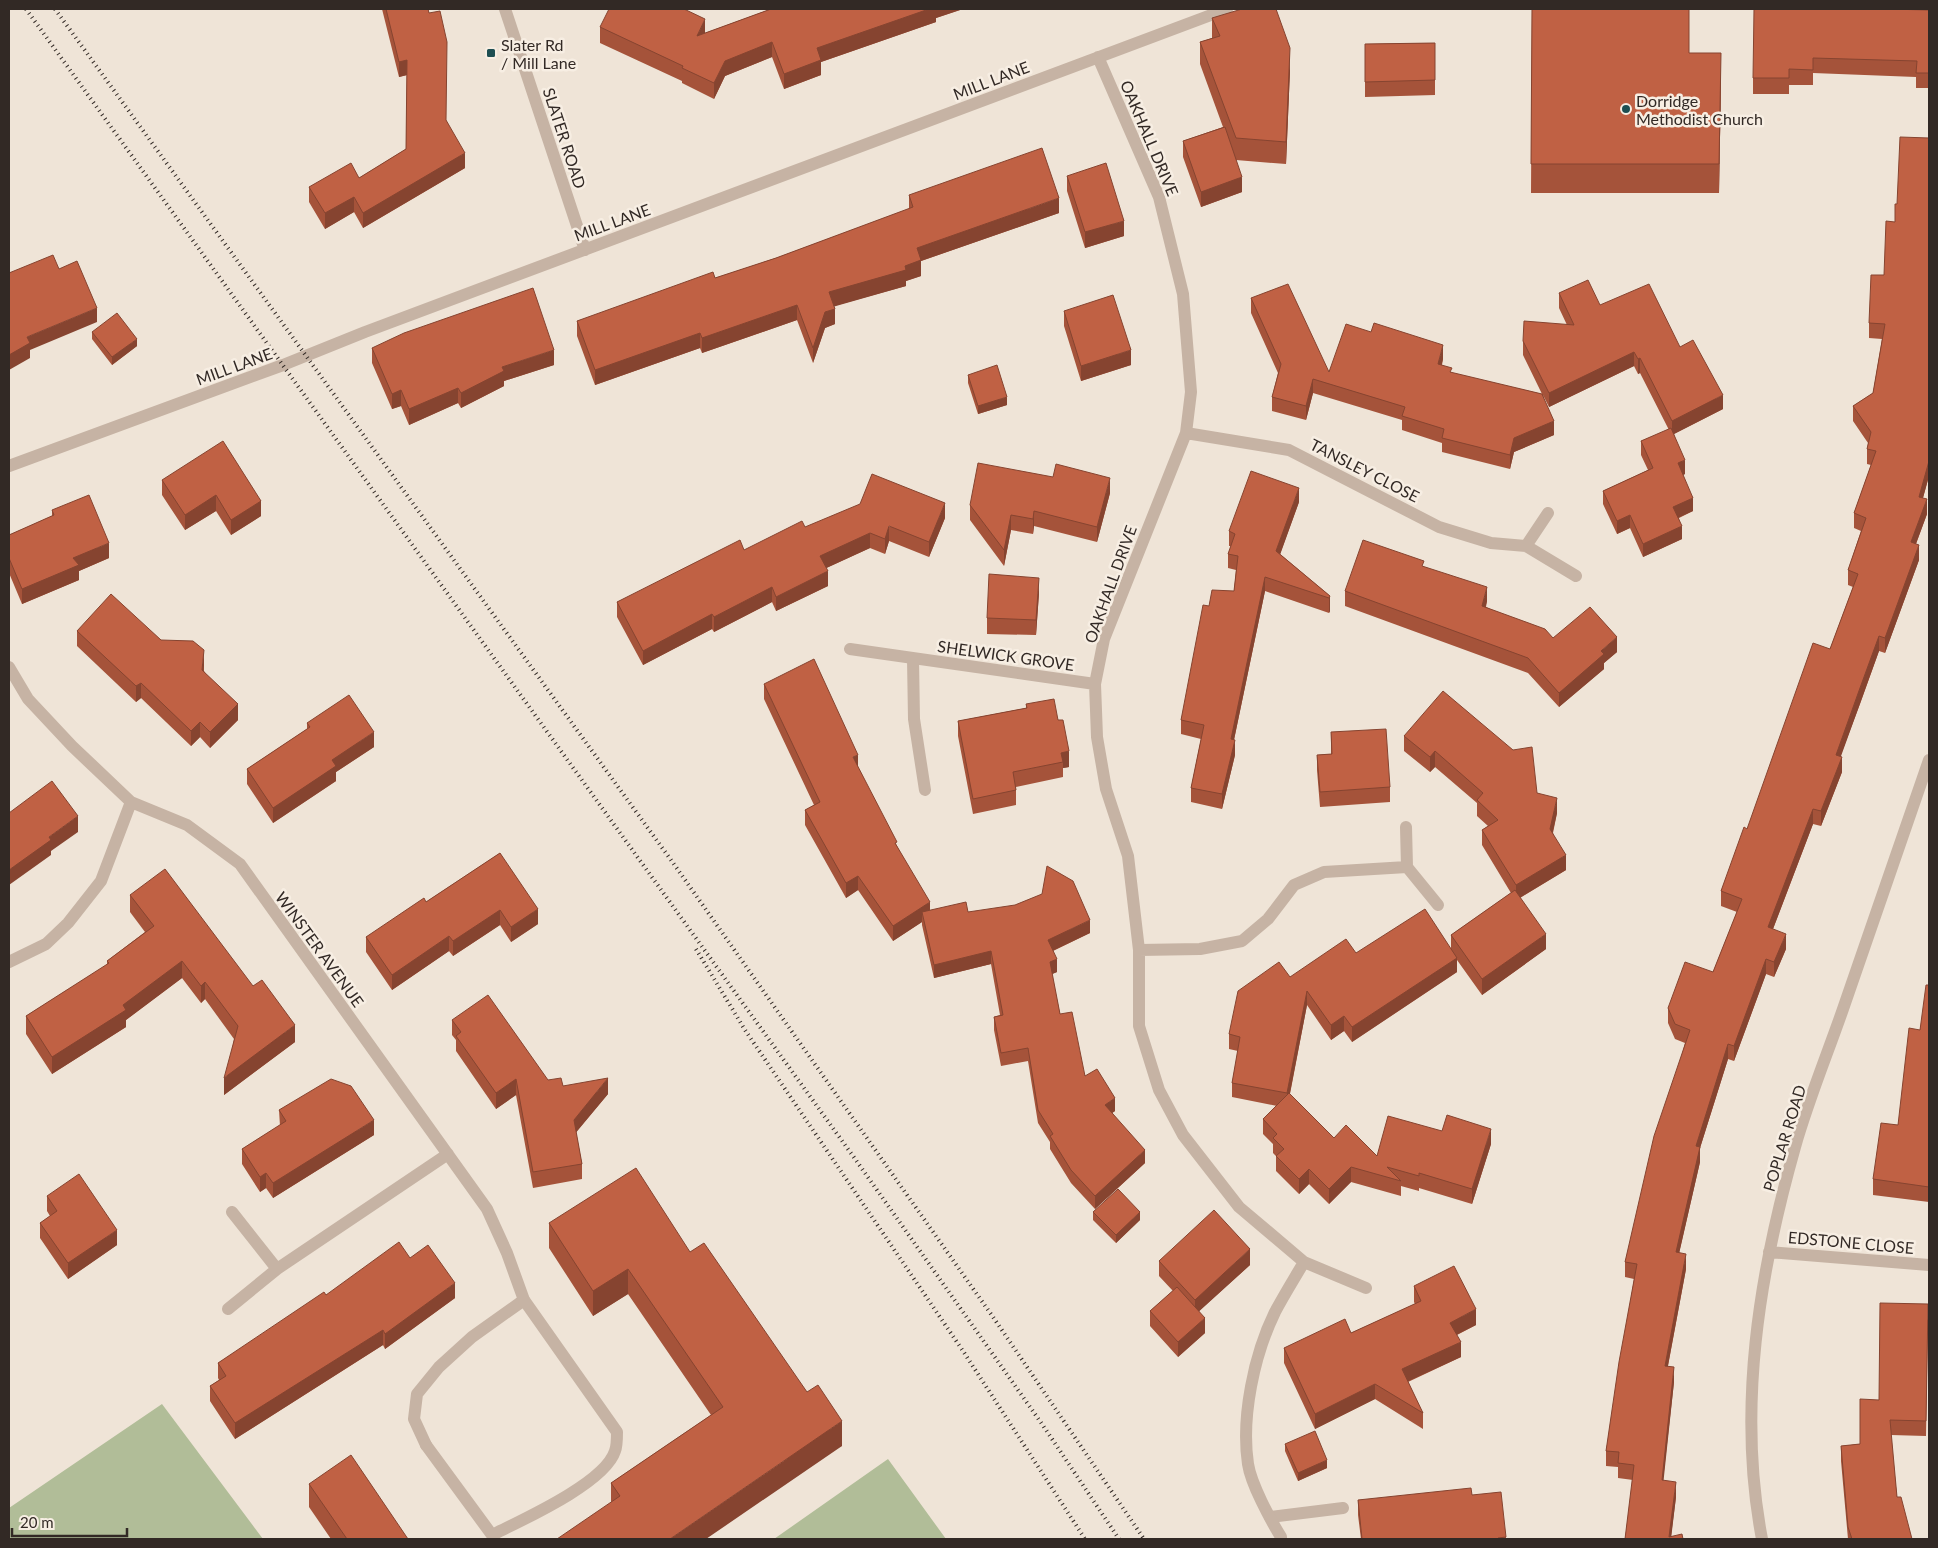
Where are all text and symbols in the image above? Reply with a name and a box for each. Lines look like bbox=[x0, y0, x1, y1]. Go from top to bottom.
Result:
place label: Slater Rd / Mill Lane bbox=[501, 35, 576, 72]
marker: Slater Rd / Mill Lane bbox=[485, 47, 497, 59]
street label: MILL LANE bbox=[950, 57, 1032, 103]
street label: OAKHALL DRIVE bbox=[1117, 77, 1183, 199]
street label: SLATER ROAD bbox=[540, 85, 590, 191]
place label: Dorridge Methodist Church bbox=[1636, 91, 1763, 128]
marker: Dorridge Methodist Church bbox=[1620, 103, 1632, 115]
street label: MILL LANE bbox=[571, 199, 653, 245]
street label: MILL LANE bbox=[193, 343, 275, 389]
street label: TANSLEY CLOSE bbox=[1307, 434, 1423, 506]
street label: OAKHALL DRIVE bbox=[1080, 523, 1140, 645]
street label: SHELWICK GROVE bbox=[936, 636, 1076, 674]
street label: WINSTER AVENUE bbox=[272, 888, 368, 1010]
street label: POPLAR ROAD bbox=[1759, 1082, 1809, 1194]
street label: EDSTONE CLOSE bbox=[1787, 1227, 1915, 1257]
scale bar bbox=[12, 1506, 128, 1538]
text: 20 m bbox=[20, 1513, 54, 1531]

